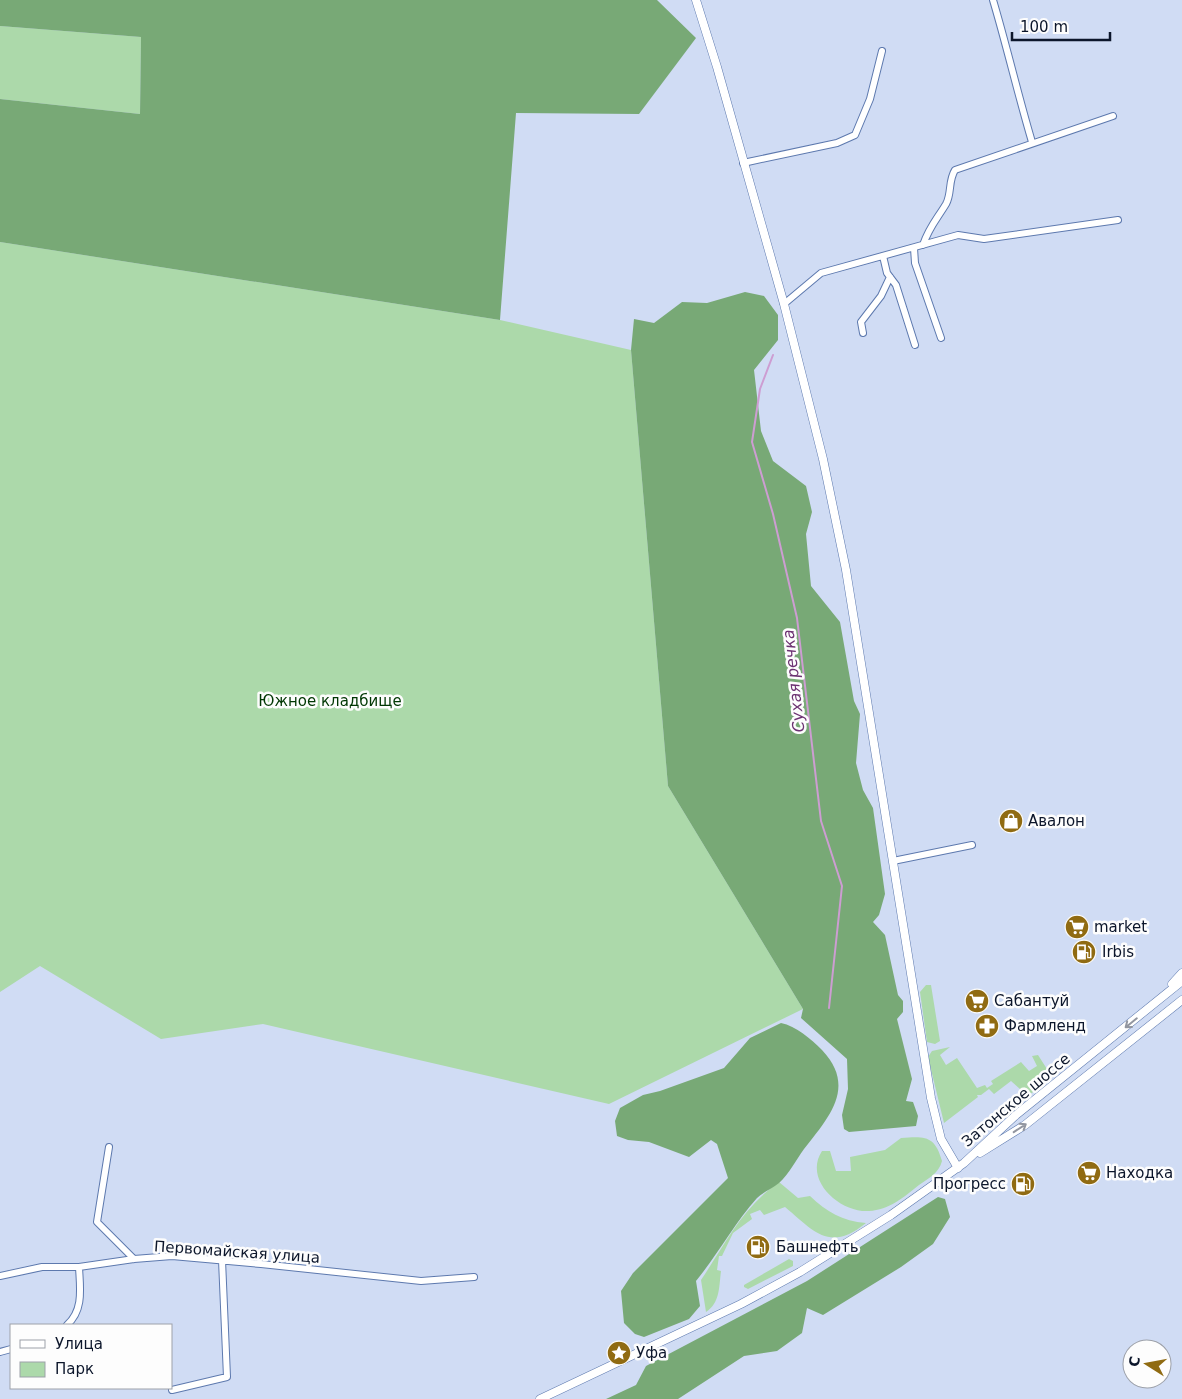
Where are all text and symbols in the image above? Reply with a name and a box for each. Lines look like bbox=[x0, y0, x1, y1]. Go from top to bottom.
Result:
scale bar bbox=[1012, 10, 1110, 42]
text: 100 m bbox=[1020, 18, 1068, 36]
water label: Сухая речка bbox=[779, 628, 808, 733]
park label: Южное кладбище bbox=[258, 692, 402, 710]
shop icon: Авалон bbox=[998, 808, 1024, 834]
place label: Авалон bbox=[1028, 812, 1085, 830]
supermarket icon: market bbox=[1064, 914, 1090, 940]
place label: market bbox=[1094, 918, 1147, 936]
fuel station icon: Irbis bbox=[1071, 939, 1097, 965]
place label: Irbis bbox=[1102, 943, 1134, 961]
supermarket icon: Сабантуй bbox=[964, 988, 990, 1014]
place label: Сабантуй bbox=[994, 992, 1069, 1010]
pharmacy icon: Фармленд bbox=[974, 1013, 1000, 1039]
place label: Фармленд bbox=[1004, 1017, 1086, 1035]
one-way arrow bbox=[1125, 1018, 1138, 1029]
street label: Затонское шоссе bbox=[958, 1050, 1074, 1150]
one-way arrow bbox=[1013, 1123, 1027, 1134]
supermarket icon: Находка bbox=[1076, 1160, 1102, 1186]
place label: Находка bbox=[1106, 1164, 1173, 1182]
fuel station icon: Прогресс bbox=[1010, 1171, 1036, 1197]
place label: Прогресс bbox=[933, 1175, 1006, 1193]
fuel station icon: Башнефть bbox=[745, 1234, 771, 1260]
street label: Первомайская улица bbox=[153, 1237, 321, 1267]
place label: Башнефть bbox=[776, 1238, 859, 1256]
legend bbox=[10, 1324, 172, 1389]
text: Улица bbox=[55, 1335, 103, 1353]
north arrow bbox=[1122, 1339, 1172, 1389]
place icon: Уфа bbox=[606, 1340, 632, 1366]
place label: Уфа bbox=[636, 1344, 667, 1362]
text: С bbox=[1125, 1355, 1143, 1368]
text: Парк bbox=[55, 1360, 94, 1378]

